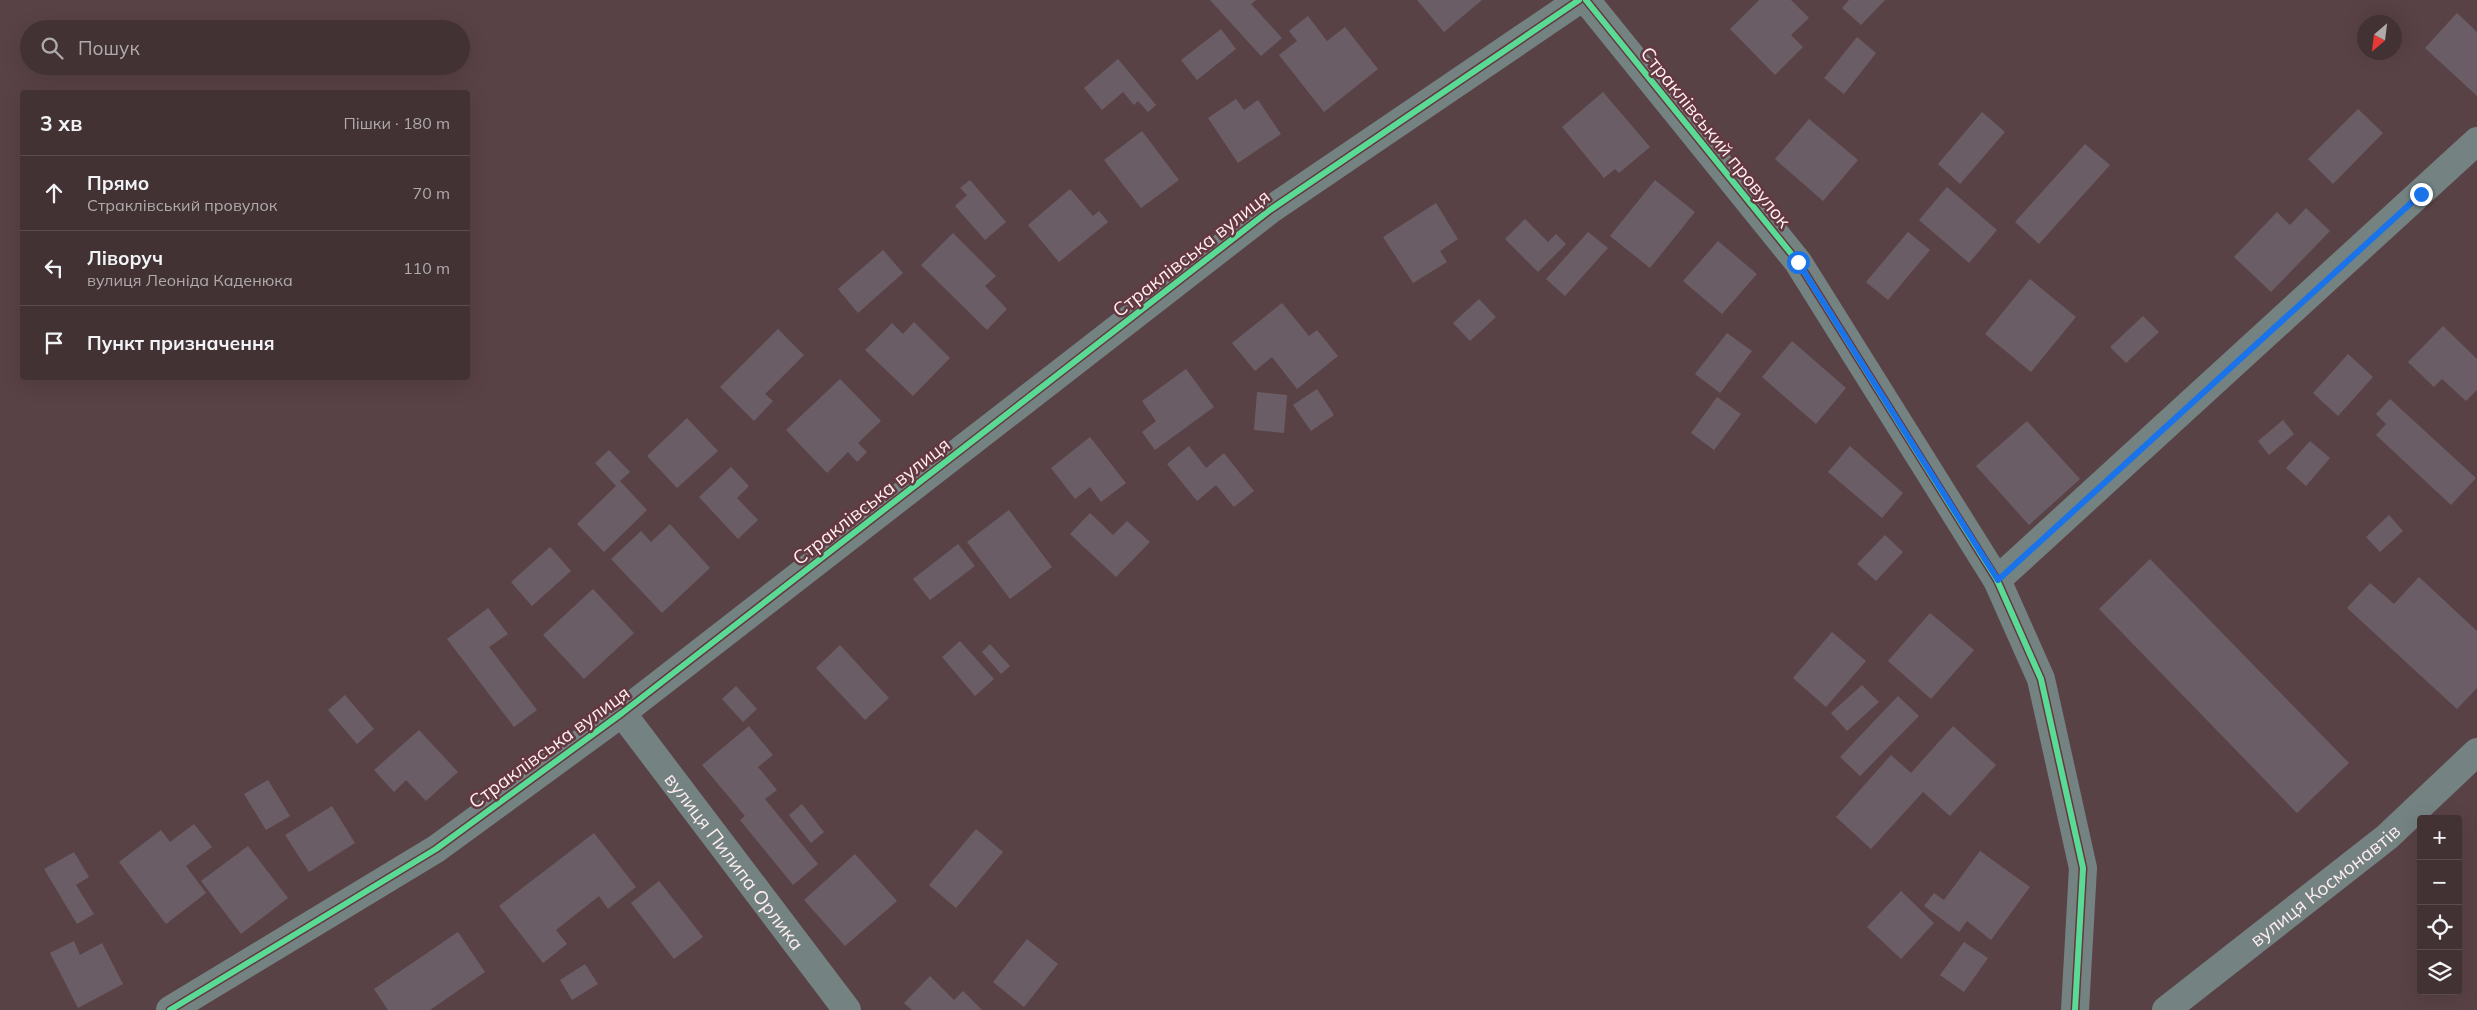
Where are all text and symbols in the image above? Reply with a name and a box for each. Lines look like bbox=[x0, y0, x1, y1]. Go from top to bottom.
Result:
north arrow bbox=[2357, 15, 2402, 60]
search box bbox=[20, 20, 470, 75]
icon: search bbox=[38, 34, 66, 62]
text: Пошук bbox=[78, 36, 140, 60]
street label: Страклівський провулок bbox=[1636, 42, 1797, 233]
text: 3 хв bbox=[40, 110, 82, 136]
text: Пішки · 180 m bbox=[344, 113, 450, 133]
text: Прямо bbox=[87, 171, 149, 195]
icon: ahead bbox=[40, 179, 68, 207]
text: 70 m bbox=[413, 183, 450, 203]
route end bbox=[2410, 183, 2433, 206]
street label: Страклівська вулиця bbox=[1108, 184, 1274, 322]
text: Страклівський провулок bbox=[87, 195, 277, 215]
text: Ліворуч bbox=[87, 246, 163, 270]
route start bbox=[1787, 251, 1810, 274]
icon: left bbox=[40, 254, 68, 282]
text: 110 m bbox=[403, 258, 450, 278]
text: вулиця Леоніда Каденюка bbox=[87, 270, 293, 290]
icon: arrive bbox=[40, 329, 68, 357]
text: Пункт призначення bbox=[87, 331, 275, 355]
street label: Страклівська вулиця bbox=[788, 432, 954, 570]
street label: Страклівська вулиця bbox=[464, 681, 634, 813]
street label: вулиця Пилипа Орлика bbox=[659, 768, 809, 955]
map controls bbox=[2417, 815, 2462, 995]
button: + bbox=[2417, 815, 2462, 860]
street label: вулиця Космонавтів bbox=[2245, 819, 2405, 952]
button: − bbox=[2417, 860, 2462, 905]
button: locate bbox=[2417, 905, 2462, 950]
button: layers bbox=[2417, 950, 2462, 995]

